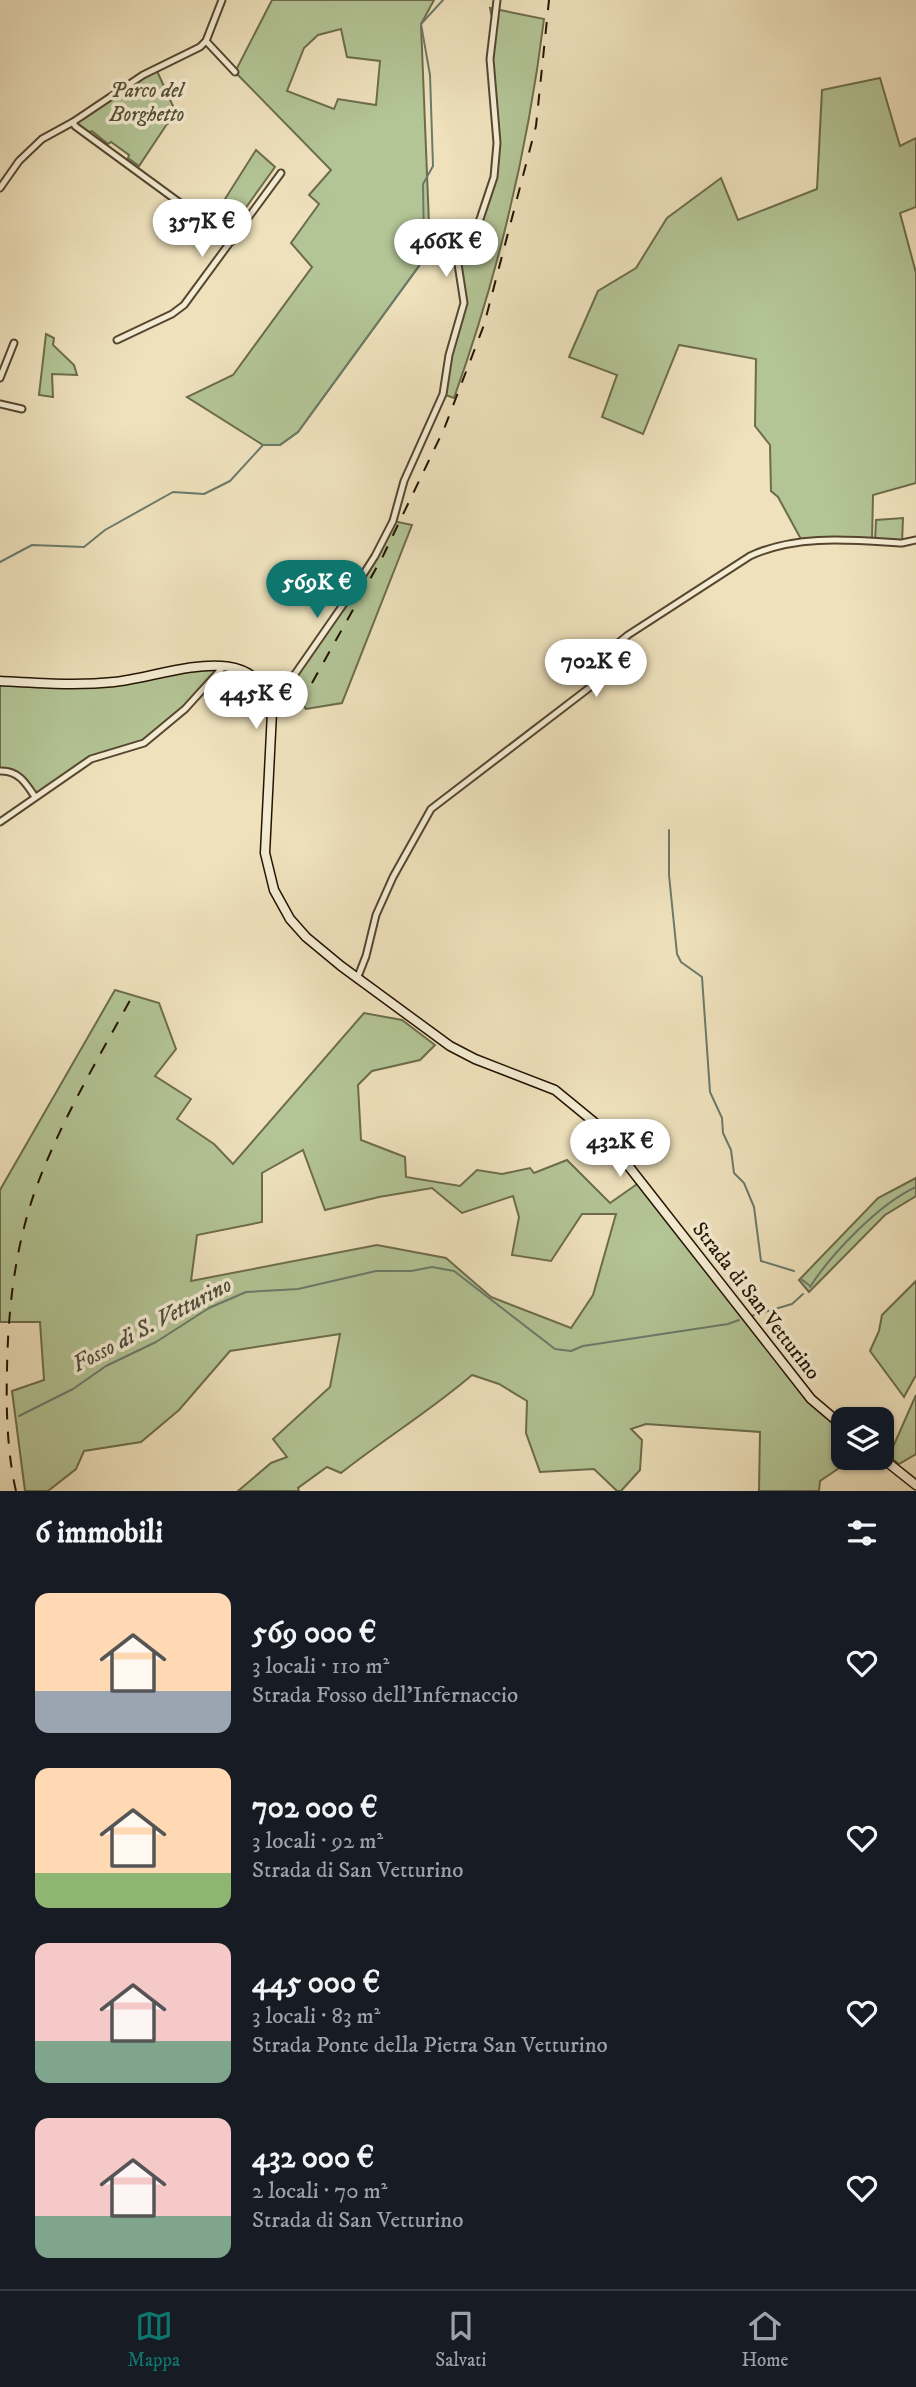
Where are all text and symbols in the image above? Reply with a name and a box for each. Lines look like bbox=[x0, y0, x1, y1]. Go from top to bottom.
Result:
park label: Parco del Borghetto bbox=[109, 78, 186, 128]
pin: 357K € bbox=[145, 200, 259, 259]
text: 357K € bbox=[169, 207, 235, 236]
pin: 466K € bbox=[389, 219, 503, 279]
text: 466K € bbox=[410, 227, 482, 256]
pin: 569K € bbox=[260, 560, 374, 620]
text: 569K € bbox=[282, 568, 352, 597]
pin: 702K € bbox=[539, 640, 653, 699]
text: 702K € bbox=[561, 647, 631, 676]
pin: 445K € bbox=[199, 672, 313, 731]
text: 445K € bbox=[220, 679, 292, 708]
pin: 432K € bbox=[563, 1120, 677, 1179]
text: 432K € bbox=[586, 1127, 654, 1156]
street label: Strada di San Vetturino bbox=[686, 1217, 826, 1385]
water label: Fosso di S. Vetturino bbox=[67, 1271, 237, 1379]
map controls bbox=[831, 1407, 894, 1470]
button: layers bbox=[831, 1407, 894, 1470]
icon: filters bbox=[843, 1514, 881, 1552]
text: 6 immobili bbox=[35, 1515, 163, 1552]
text: 569 000 € bbox=[252, 1615, 376, 1652]
icon: home bbox=[91, 1621, 175, 1705]
icon: heart bbox=[843, 1644, 881, 1682]
text: 3 locali · 110 m² bbox=[252, 1652, 390, 1681]
text: Strada Fosso dell'Infernaccio bbox=[252, 1681, 518, 1710]
text: 702 000 € bbox=[252, 1790, 378, 1827]
icon: home bbox=[91, 1796, 175, 1880]
icon: heart bbox=[843, 1819, 881, 1857]
text: 3 locali · 92 m² bbox=[252, 1827, 383, 1856]
text: Strada di San Vetturino bbox=[252, 1856, 463, 1885]
text: 445 000 € bbox=[252, 1965, 380, 2002]
icon: home bbox=[91, 1971, 175, 2055]
icon: heart bbox=[843, 1994, 881, 2032]
text: 3 locali · 83 m² bbox=[252, 2002, 381, 2031]
text: Strada Ponte della Pietra San Vetturino bbox=[252, 2031, 608, 2060]
text: 432 000 € bbox=[252, 2140, 374, 2177]
icon: home bbox=[91, 2146, 175, 2230]
icon: heart bbox=[843, 2169, 881, 2207]
text: 2 locali · 70 m² bbox=[252, 2177, 388, 2206]
text: Strada di San Vetturino bbox=[252, 2206, 463, 2235]
tab: Mappa bbox=[128, 2307, 180, 2372]
tab: Salvati bbox=[435, 2307, 486, 2372]
tab: Home bbox=[741, 2307, 788, 2372]

